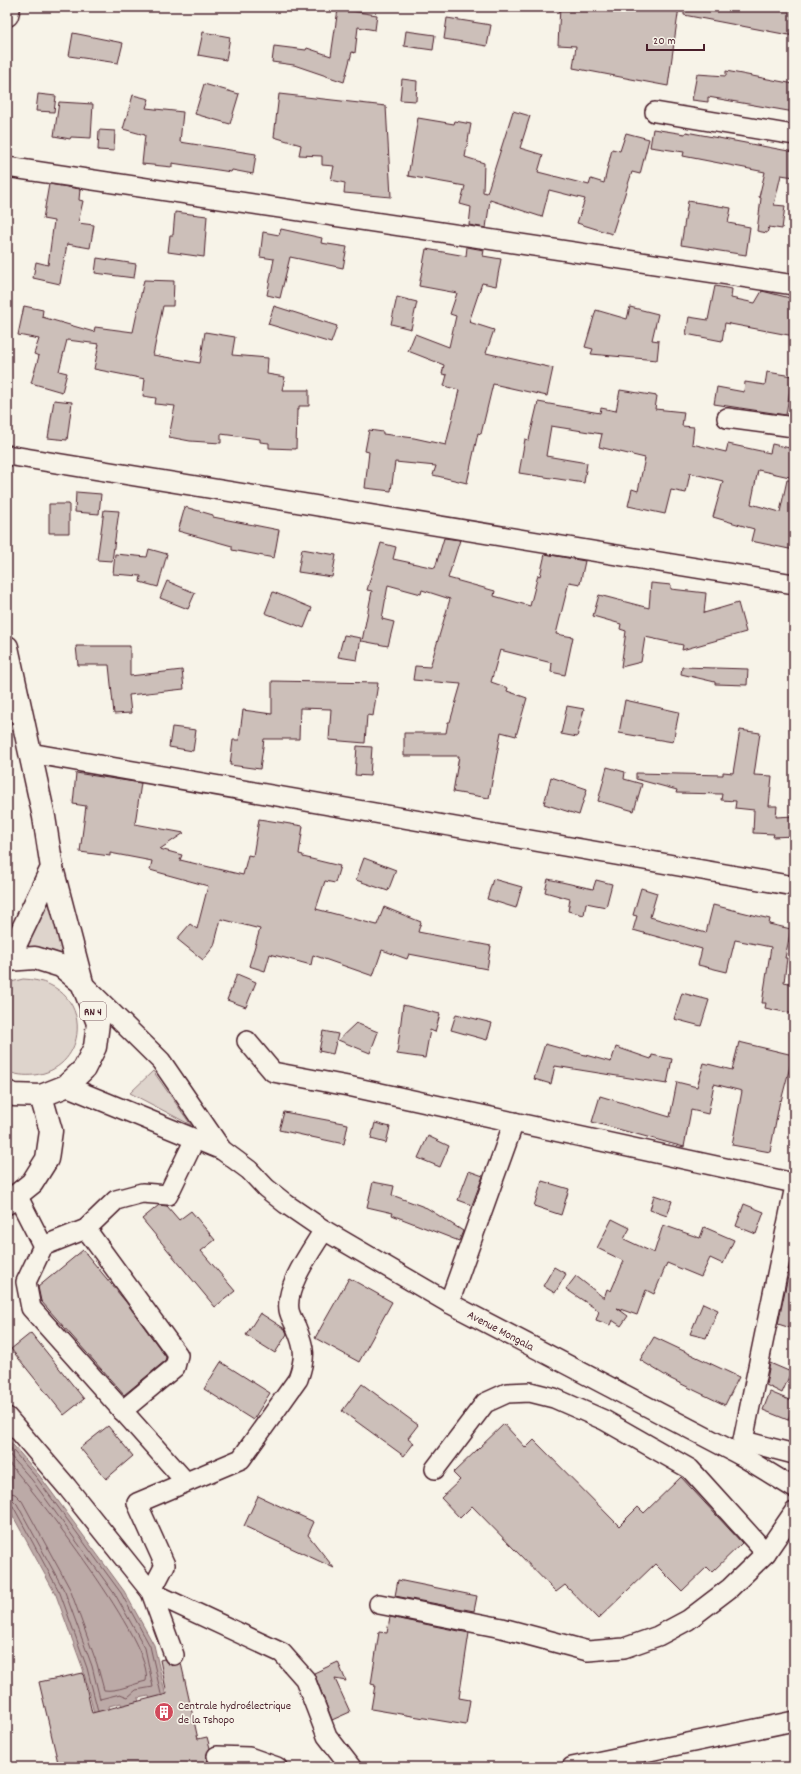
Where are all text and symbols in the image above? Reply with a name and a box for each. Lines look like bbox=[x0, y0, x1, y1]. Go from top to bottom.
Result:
scale bar bbox=[647, 26, 704, 52]
text: 20 m bbox=[653, 33, 676, 50]
road number: RN 4 bbox=[80, 1002, 106, 1020]
street label: Avenue Mongala bbox=[464, 1307, 537, 1356]
place label: Centrale hydroélectrique de la Tshopo bbox=[178, 1698, 291, 1729]
building icon: Centrale hydroélectrique de la Tshopo bbox=[153, 1701, 175, 1723]

